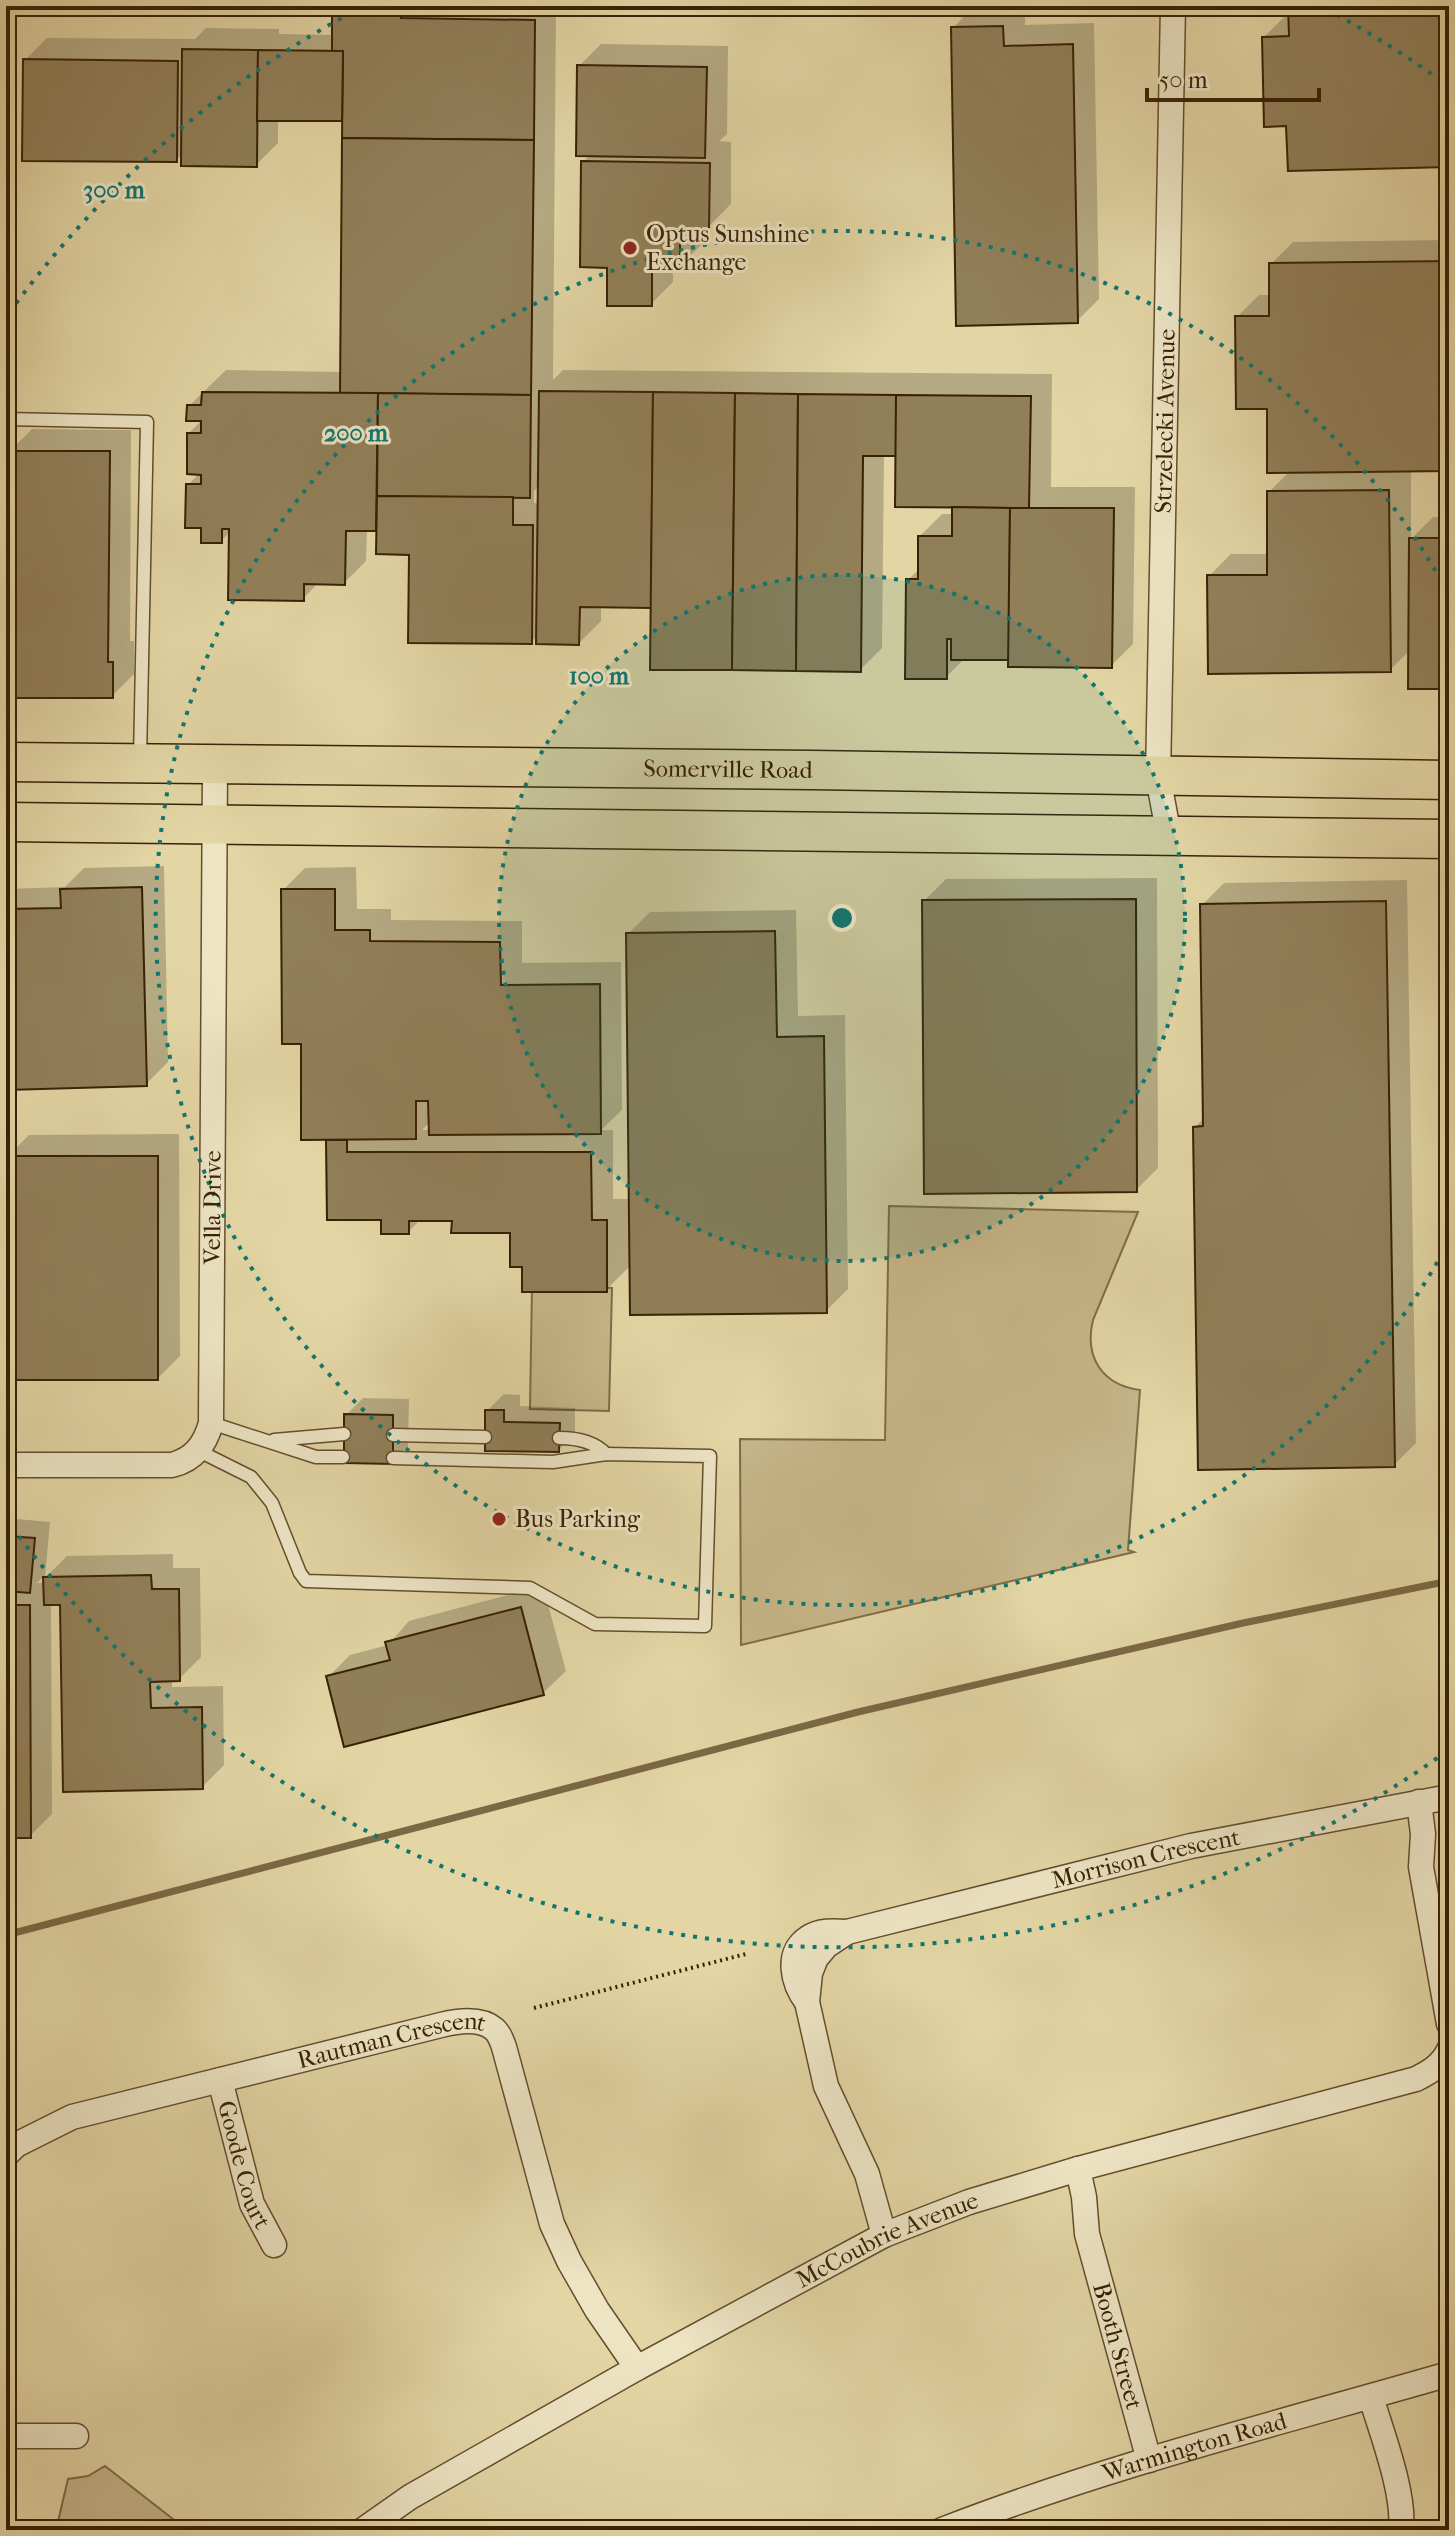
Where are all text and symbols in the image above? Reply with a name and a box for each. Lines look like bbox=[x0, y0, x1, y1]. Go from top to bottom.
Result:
scale bar bbox=[1147, 52, 1319, 102]
text: 50 m bbox=[1159, 66, 1208, 94]
text: 300 m bbox=[83, 176, 146, 204]
place label: Optus Sunshine Exchange bbox=[646, 220, 809, 276]
marker: Optus Sunshine Exchange bbox=[621, 239, 639, 257]
street label: Strzelecki Avenue bbox=[1149, 328, 1181, 514]
text: 200 m bbox=[324, 419, 389, 447]
text: 100 m bbox=[569, 662, 630, 690]
street label: Somerville Road bbox=[643, 754, 814, 784]
centre of rings bbox=[828, 904, 856, 932]
street label: Vella Drive bbox=[198, 1150, 227, 1266]
place label: Bus Parking bbox=[515, 1505, 641, 1533]
marker: Bus Parking bbox=[490, 1510, 508, 1528]
street label: Morrison Crescent bbox=[1049, 1823, 1243, 1894]
street label: Rautman Crescent bbox=[295, 2007, 490, 2074]
street label: Goode Court bbox=[212, 2098, 277, 2234]
street label: McCoubrie Avenue bbox=[791, 2186, 982, 2294]
street label: Booth Street bbox=[1087, 2279, 1149, 2413]
street label: Warmington Road bbox=[1098, 2406, 1291, 2487]

